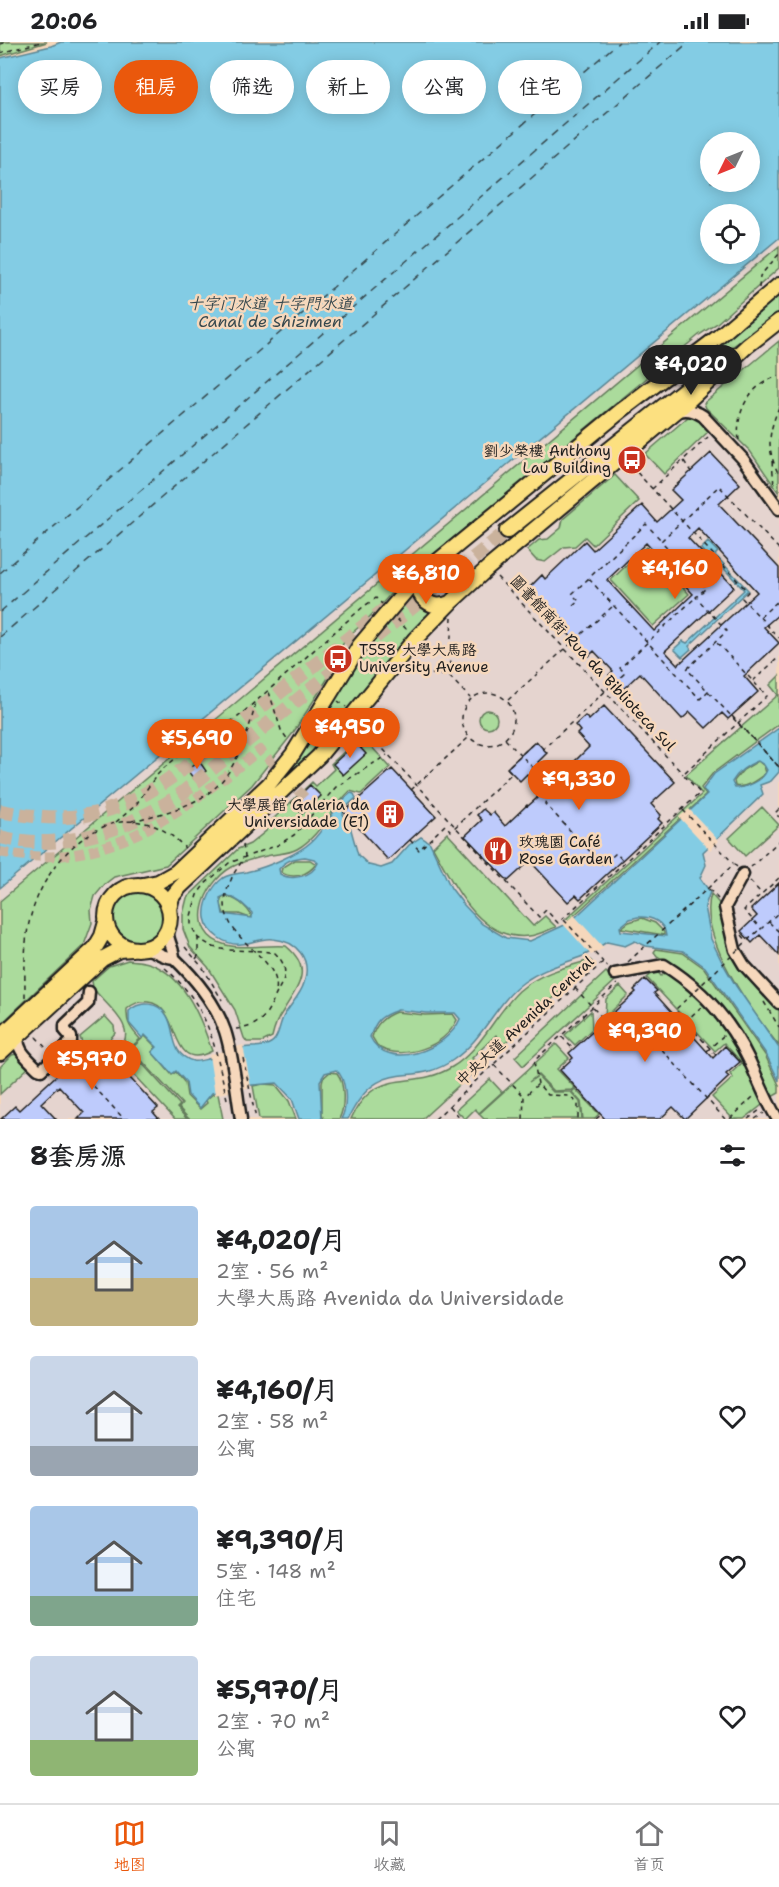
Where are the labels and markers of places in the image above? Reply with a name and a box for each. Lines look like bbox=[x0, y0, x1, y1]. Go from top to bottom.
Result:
pin: ¥4,020 bbox=[642, 345, 740, 396]
place label: 劉少榮樓 Anthony Lau Building bbox=[484, 441, 611, 478]
bus stop icon: 劉少榮樓 Anthony Lau Building bbox=[616, 444, 648, 476]
pin: ¥4,160 bbox=[626, 549, 724, 600]
pin: ¥6,810 bbox=[377, 554, 475, 605]
place label: T558 大學大馬路 University Avenue bbox=[359, 640, 489, 677]
bus stop icon: T558 大學大馬路 University Avenue bbox=[322, 643, 354, 675]
pin: ¥4,950 bbox=[301, 708, 399, 759]
pin: ¥5,690 bbox=[148, 719, 246, 770]
pin: ¥9,330 bbox=[530, 760, 628, 811]
place label: 大學展館 Galeria da Universidade (E1) bbox=[227, 795, 370, 832]
building icon: 大學展館 Galeria da Universidade (E1) bbox=[374, 798, 406, 830]
place label: 玫瑰園 Café Rose Garden bbox=[519, 832, 612, 869]
restaurant icon: 玫瑰園 Café Rose Garden bbox=[482, 835, 514, 867]
pin: ¥9,390 bbox=[596, 1012, 694, 1063]
pin: ¥5,970 bbox=[43, 1040, 141, 1091]

